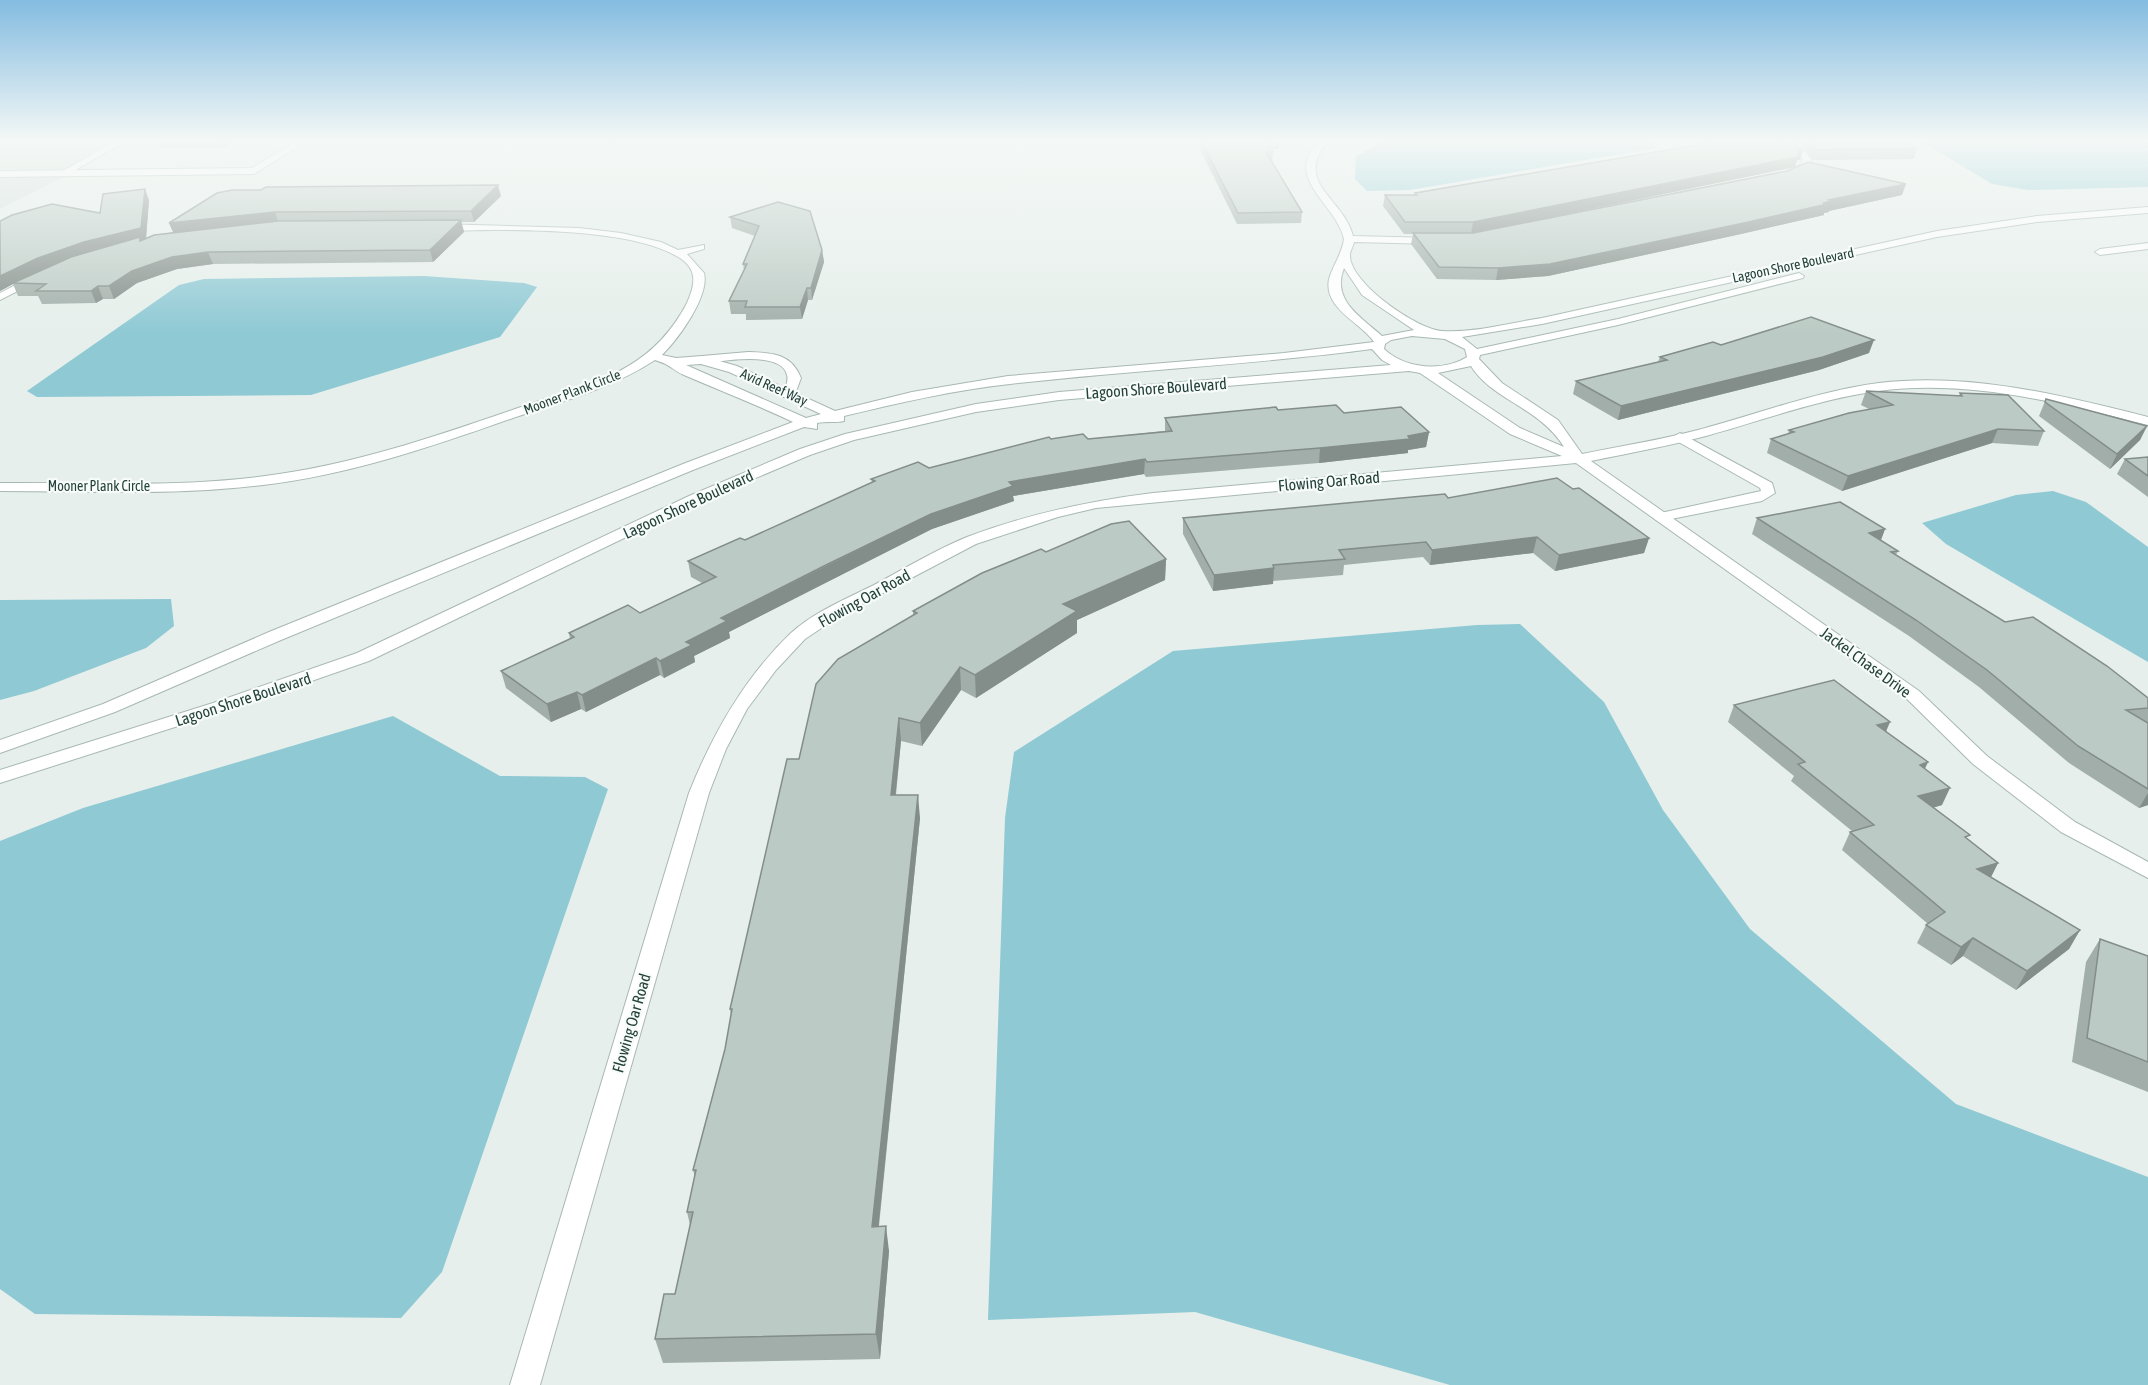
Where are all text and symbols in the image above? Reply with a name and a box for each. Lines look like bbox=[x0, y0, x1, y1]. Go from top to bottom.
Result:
street label: Lagoon Shore Boulevard bbox=[1731, 244, 1855, 286]
street label: Avid Reef Way bbox=[738, 365, 810, 409]
street label: Mooner Plank Circle bbox=[521, 366, 623, 418]
street label: Lagoon Shore Boulevard bbox=[1085, 374, 1227, 403]
street label: Lagoon Shore Boulevard bbox=[620, 466, 756, 543]
street label: Flowing Oar Road bbox=[1277, 468, 1381, 495]
street label: Mooner Plank Circle bbox=[48, 478, 150, 494]
street label: Flowing Oar Road bbox=[815, 565, 914, 632]
street label: Jackel Chase Drive bbox=[1817, 623, 1915, 701]
street label: Lagoon Shore Boulevard bbox=[173, 669, 313, 730]
street label: Flowing Oar Road bbox=[608, 971, 655, 1075]

